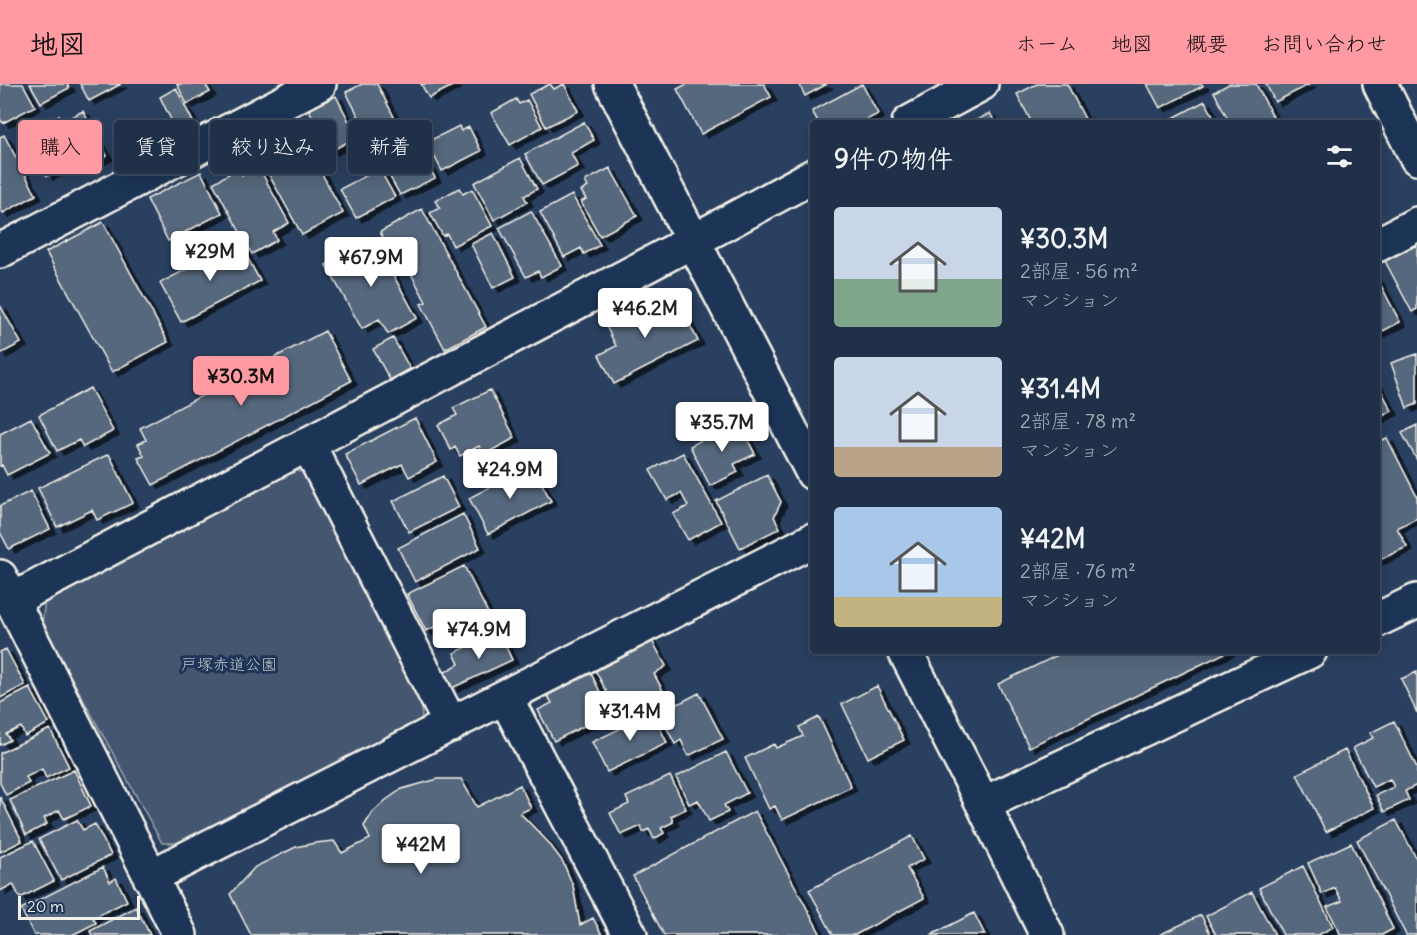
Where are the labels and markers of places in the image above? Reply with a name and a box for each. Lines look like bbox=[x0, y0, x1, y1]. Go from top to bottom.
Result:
pin: ¥29M bbox=[174, 231, 246, 282]
pin: ¥67.9M bbox=[322, 237, 420, 288]
pin: ¥46.2M bbox=[596, 288, 694, 339]
pin: ¥30.3M bbox=[192, 356, 290, 407]
pin: ¥35.7M bbox=[673, 402, 771, 453]
pin: ¥24.9M bbox=[461, 449, 559, 500]
pin: ¥74.9M bbox=[430, 609, 528, 660]
pin: ¥31.4M bbox=[581, 691, 679, 742]
pin: ¥42M bbox=[385, 824, 457, 875]

